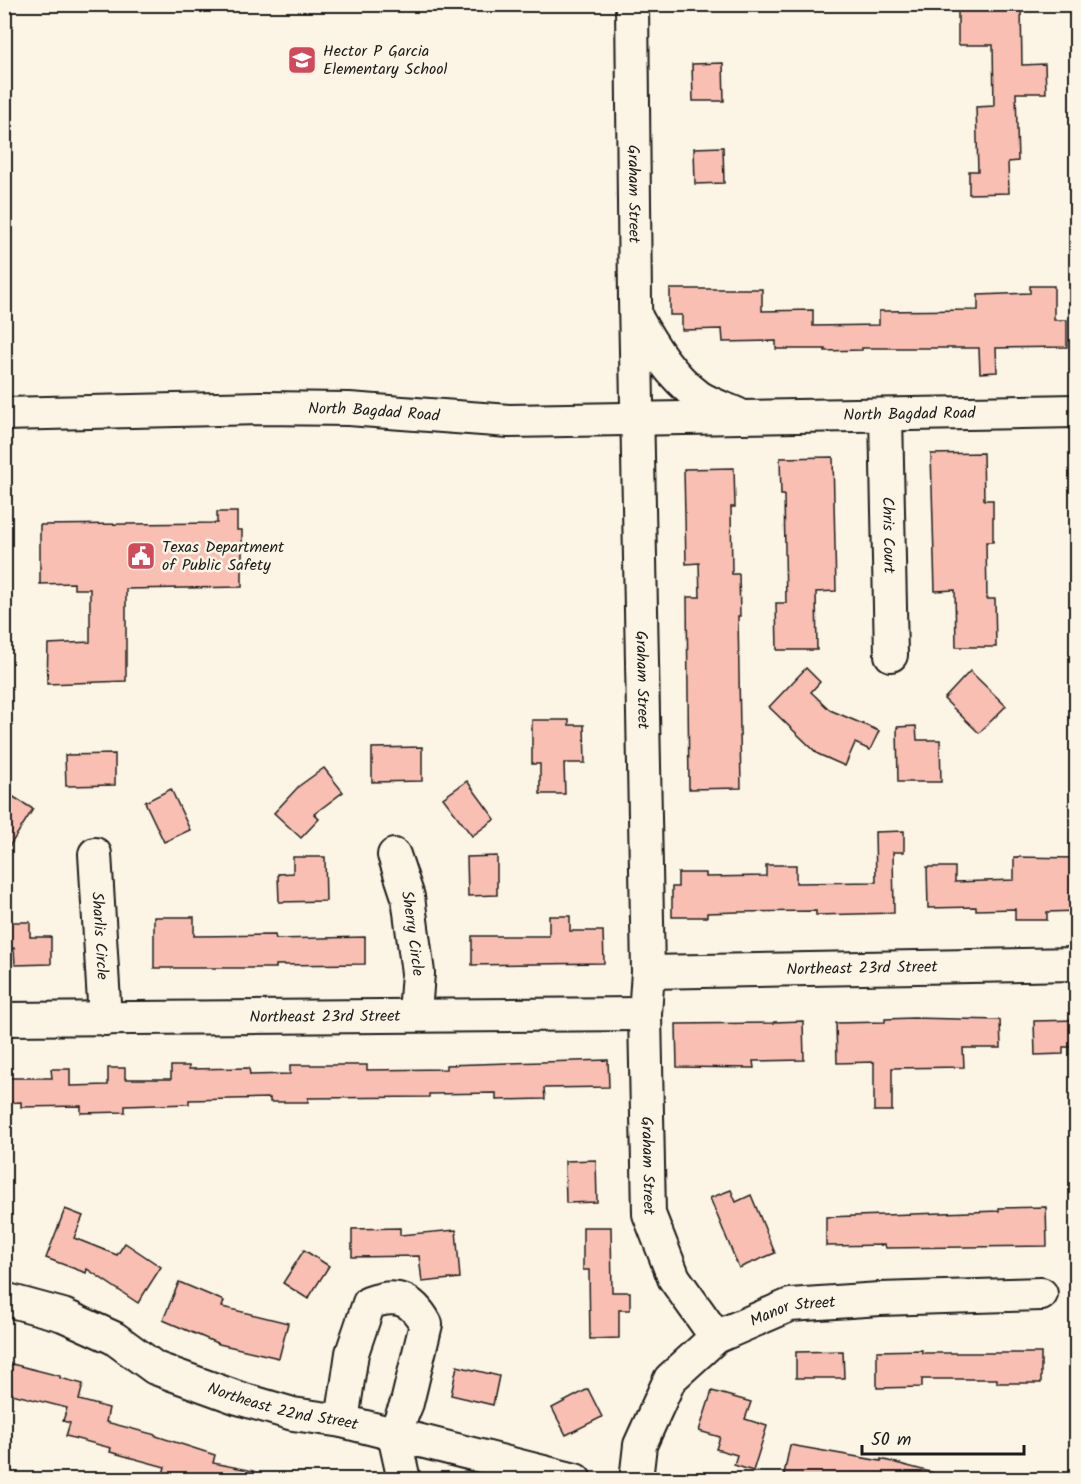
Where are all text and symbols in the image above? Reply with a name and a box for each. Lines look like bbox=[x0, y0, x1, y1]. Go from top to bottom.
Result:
place label: Hector P Garcia Elementary School bbox=[323, 39, 448, 82]
school or university icon: Hector P Garcia Elementary School bbox=[286, 44, 318, 76]
street label: Graham Street bbox=[621, 145, 647, 244]
street label: North Bagdad Road bbox=[308, 396, 442, 428]
street label: North Bagdad Road bbox=[843, 400, 977, 428]
street label: Chris Court bbox=[875, 496, 902, 574]
place label: Texas Department of Public Safety bbox=[162, 535, 285, 578]
public building icon: Texas Department of Public Safety bbox=[125, 540, 157, 572]
street label: Graham Street bbox=[629, 630, 656, 730]
street label: Sherry Circle bbox=[394, 887, 431, 978]
street label: Sharlis Circle bbox=[85, 891, 115, 980]
street label: Northeast 23rd Street bbox=[786, 954, 939, 982]
street label: Northeast 23rd Street bbox=[249, 1003, 401, 1030]
street label: Graham Street bbox=[635, 1116, 662, 1216]
street label: Manor Street bbox=[746, 1289, 837, 1333]
street label: Northeast 22nd Street bbox=[204, 1376, 362, 1437]
scale bar bbox=[862, 1418, 1024, 1456]
text: 50 m bbox=[871, 1426, 911, 1455]

